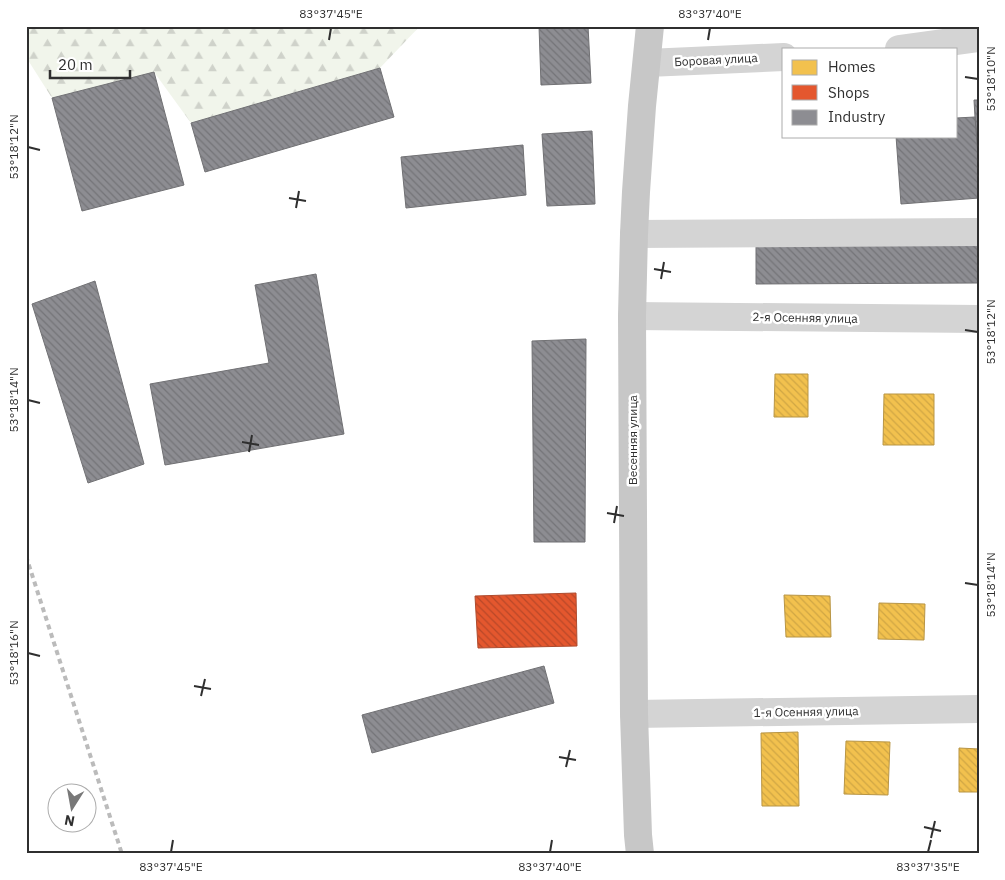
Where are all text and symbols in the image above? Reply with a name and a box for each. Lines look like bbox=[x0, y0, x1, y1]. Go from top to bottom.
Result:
text: 83°37'45"E bbox=[299, 6, 363, 21]
text: 83°37'40"E bbox=[678, 6, 742, 21]
text: 53°18'10"N bbox=[983, 46, 998, 112]
scale bar bbox=[50, 48, 130, 80]
legend bbox=[782, 48, 958, 138]
street label: Боровая улица bbox=[674, 50, 759, 69]
text: 20 m bbox=[58, 55, 93, 74]
text: Homes bbox=[828, 57, 876, 76]
text: Shops bbox=[828, 83, 870, 102]
text: Industry bbox=[828, 107, 886, 126]
text: 53°18'12"N bbox=[6, 114, 21, 180]
text: 53°18'12"N bbox=[983, 299, 998, 365]
street label: 2-я Осенняя улица bbox=[752, 309, 858, 326]
text: 53°18'14"N bbox=[6, 367, 21, 433]
street label: Весенняя улица bbox=[625, 394, 640, 485]
text: 53°18'14"N bbox=[983, 552, 998, 618]
text: 53°18'16"N bbox=[6, 620, 21, 686]
street label: 1-я Осенняя улица bbox=[753, 703, 859, 720]
north arrow bbox=[48, 782, 98, 832]
text: N bbox=[63, 811, 76, 831]
text: 83°37'45"E bbox=[139, 859, 203, 874]
text: 83°37'40"E bbox=[518, 859, 582, 874]
text: 83°37'35"E bbox=[896, 859, 960, 874]

